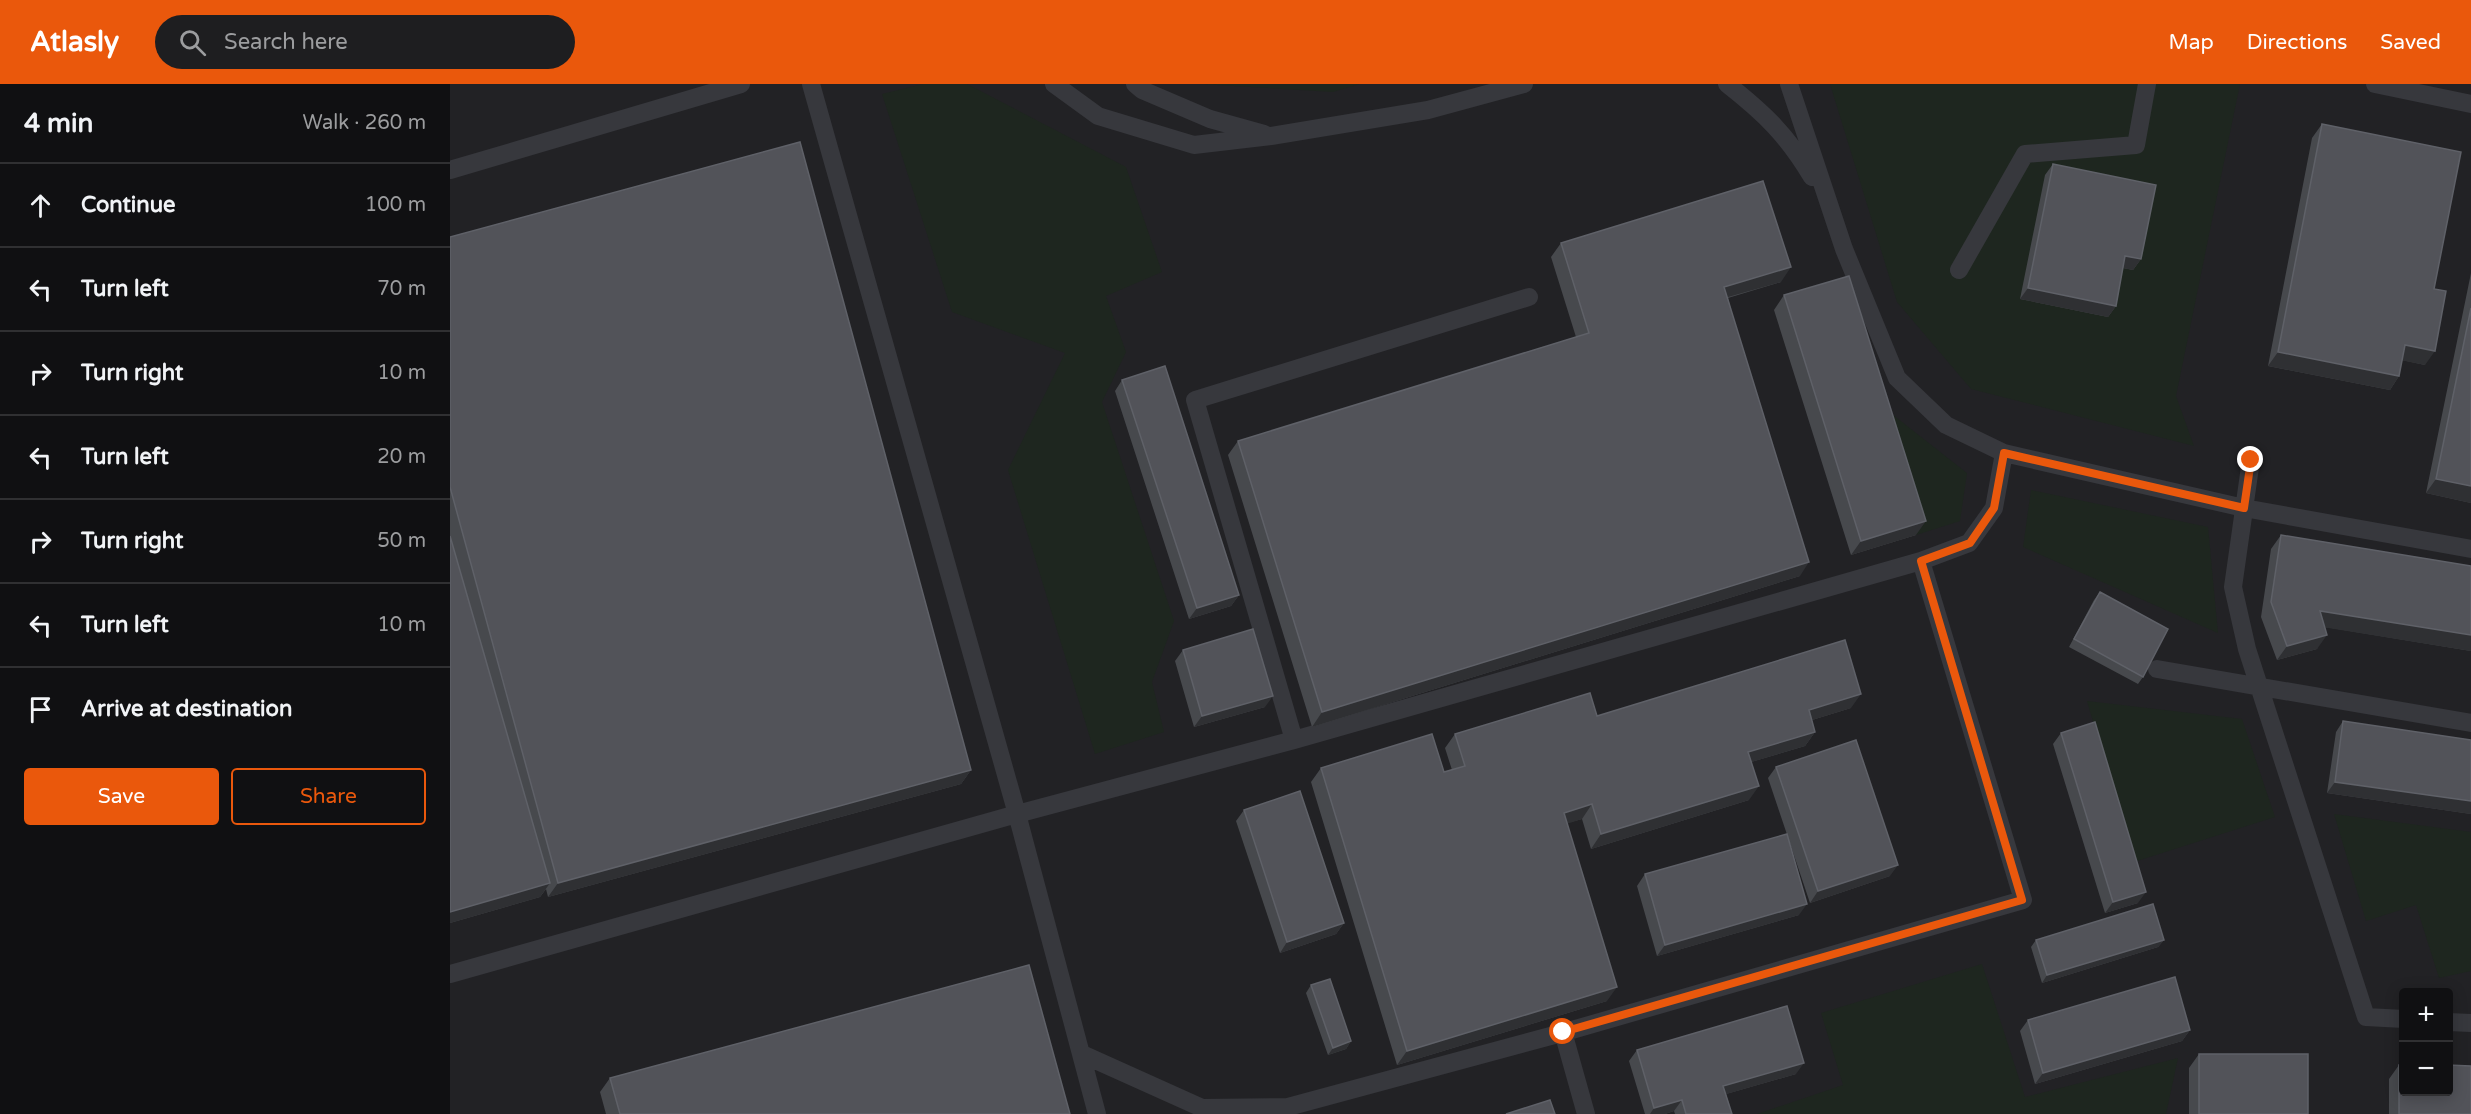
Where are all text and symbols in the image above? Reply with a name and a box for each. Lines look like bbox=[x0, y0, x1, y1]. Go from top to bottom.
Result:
search box bbox=[155, 15, 575, 69]
text: Atlasly bbox=[30, 25, 119, 59]
icon: search bbox=[176, 26, 209, 59]
text: Search here bbox=[224, 29, 348, 55]
text: Map bbox=[2168, 30, 2214, 55]
text: Directions bbox=[2247, 30, 2347, 55]
text: Saved bbox=[2380, 30, 2441, 55]
text: 4 min bbox=[24, 108, 93, 139]
text: Walk · 260 m bbox=[303, 111, 426, 135]
icon: ahead bbox=[24, 189, 57, 222]
text: Continue bbox=[81, 192, 176, 218]
text: 100 m bbox=[365, 193, 426, 217]
icon: left bbox=[24, 273, 57, 306]
text: Turn left bbox=[81, 276, 169, 302]
text: 70 m bbox=[377, 277, 426, 301]
icon: right bbox=[24, 357, 57, 390]
text: Turn right bbox=[81, 360, 183, 386]
text: 10 m bbox=[377, 361, 426, 385]
icon: left bbox=[24, 441, 57, 474]
text: Turn left bbox=[81, 444, 169, 470]
text: 20 m bbox=[377, 445, 426, 469]
route end bbox=[2237, 446, 2263, 472]
icon: right bbox=[24, 525, 57, 558]
text: Turn right bbox=[81, 528, 183, 554]
text: 50 m bbox=[377, 529, 426, 553]
icon: left bbox=[24, 609, 57, 642]
text: Turn left bbox=[81, 612, 169, 638]
text: 10 m bbox=[377, 613, 426, 637]
icon: arrive bbox=[24, 693, 57, 726]
text: Arrive at destination bbox=[81, 696, 292, 722]
button: Save bbox=[24, 768, 219, 825]
button: Share bbox=[231, 768, 426, 825]
map controls bbox=[2399, 988, 2453, 1096]
button: + bbox=[2399, 988, 2453, 1042]
route start bbox=[1549, 1018, 1575, 1044]
button: − bbox=[2399, 1042, 2453, 1096]

